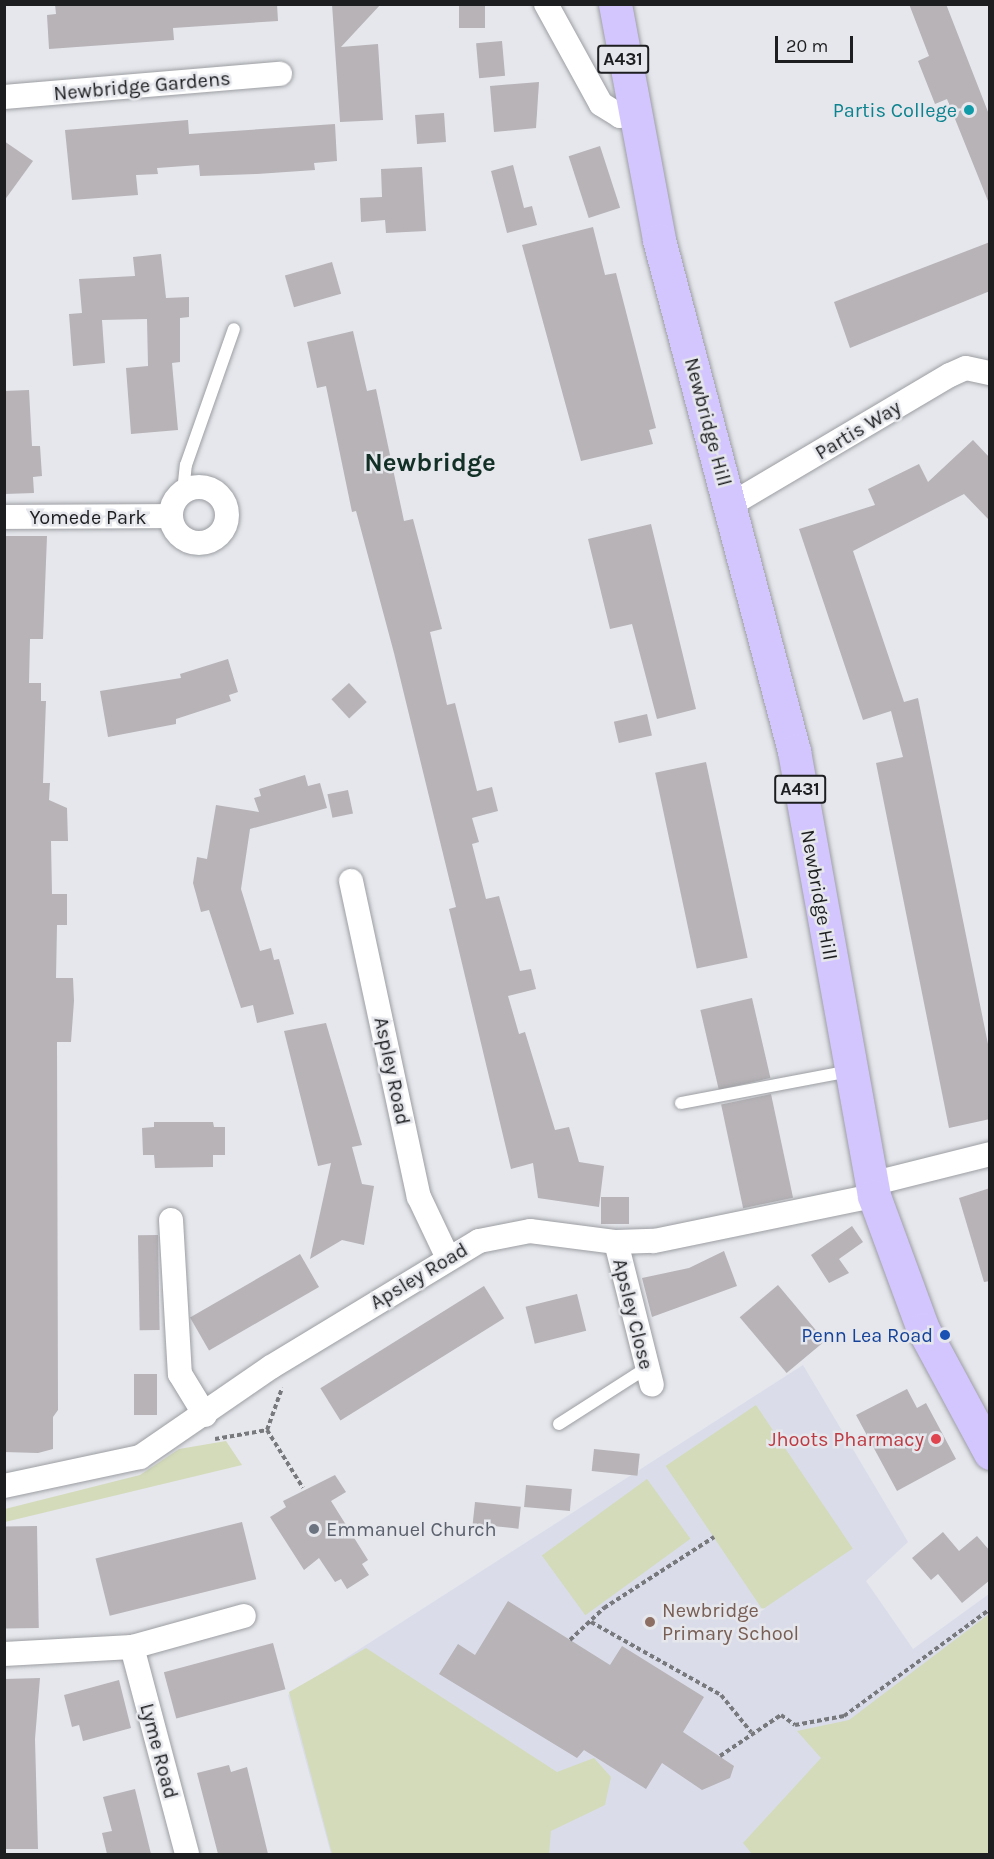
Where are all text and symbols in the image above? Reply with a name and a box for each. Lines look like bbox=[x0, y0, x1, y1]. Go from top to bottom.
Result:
scale bar bbox=[778, 24, 856, 62]
text: 20 m bbox=[786, 35, 828, 57]
road number: A431 bbox=[596, 44, 650, 74]
street label: Newbridge Gardens bbox=[53, 66, 231, 106]
place label: Partis College bbox=[833, 98, 957, 122]
marker: Partis College bbox=[962, 103, 976, 117]
street label: Newbridge Hill bbox=[679, 355, 737, 489]
street label: Partis Way bbox=[811, 395, 905, 465]
district label: Newbridge bbox=[364, 447, 496, 479]
street label: Yomede Park bbox=[29, 505, 147, 529]
road number: A431 bbox=[773, 774, 827, 804]
street label: Newbridge Hill bbox=[796, 828, 842, 962]
street label: Aspley Road bbox=[369, 1015, 415, 1127]
street label: Apsley Road bbox=[366, 1237, 472, 1315]
street label: Apsley Close bbox=[608, 1256, 658, 1372]
place label: Penn Lea Road bbox=[801, 1323, 933, 1347]
marker: Penn Lea Road bbox=[938, 1328, 952, 1342]
place label: Jhoots Pharmacy bbox=[768, 1427, 924, 1451]
marker: Jhoots Pharmacy bbox=[929, 1432, 943, 1446]
place label: Emmanuel Church bbox=[326, 1517, 497, 1541]
marker: Emmanuel Church bbox=[307, 1522, 321, 1536]
place label: Newbridge Primary School bbox=[662, 1598, 799, 1645]
marker: Newbridge Primary School bbox=[643, 1615, 657, 1629]
street label: Lyme Road bbox=[135, 1701, 183, 1801]

